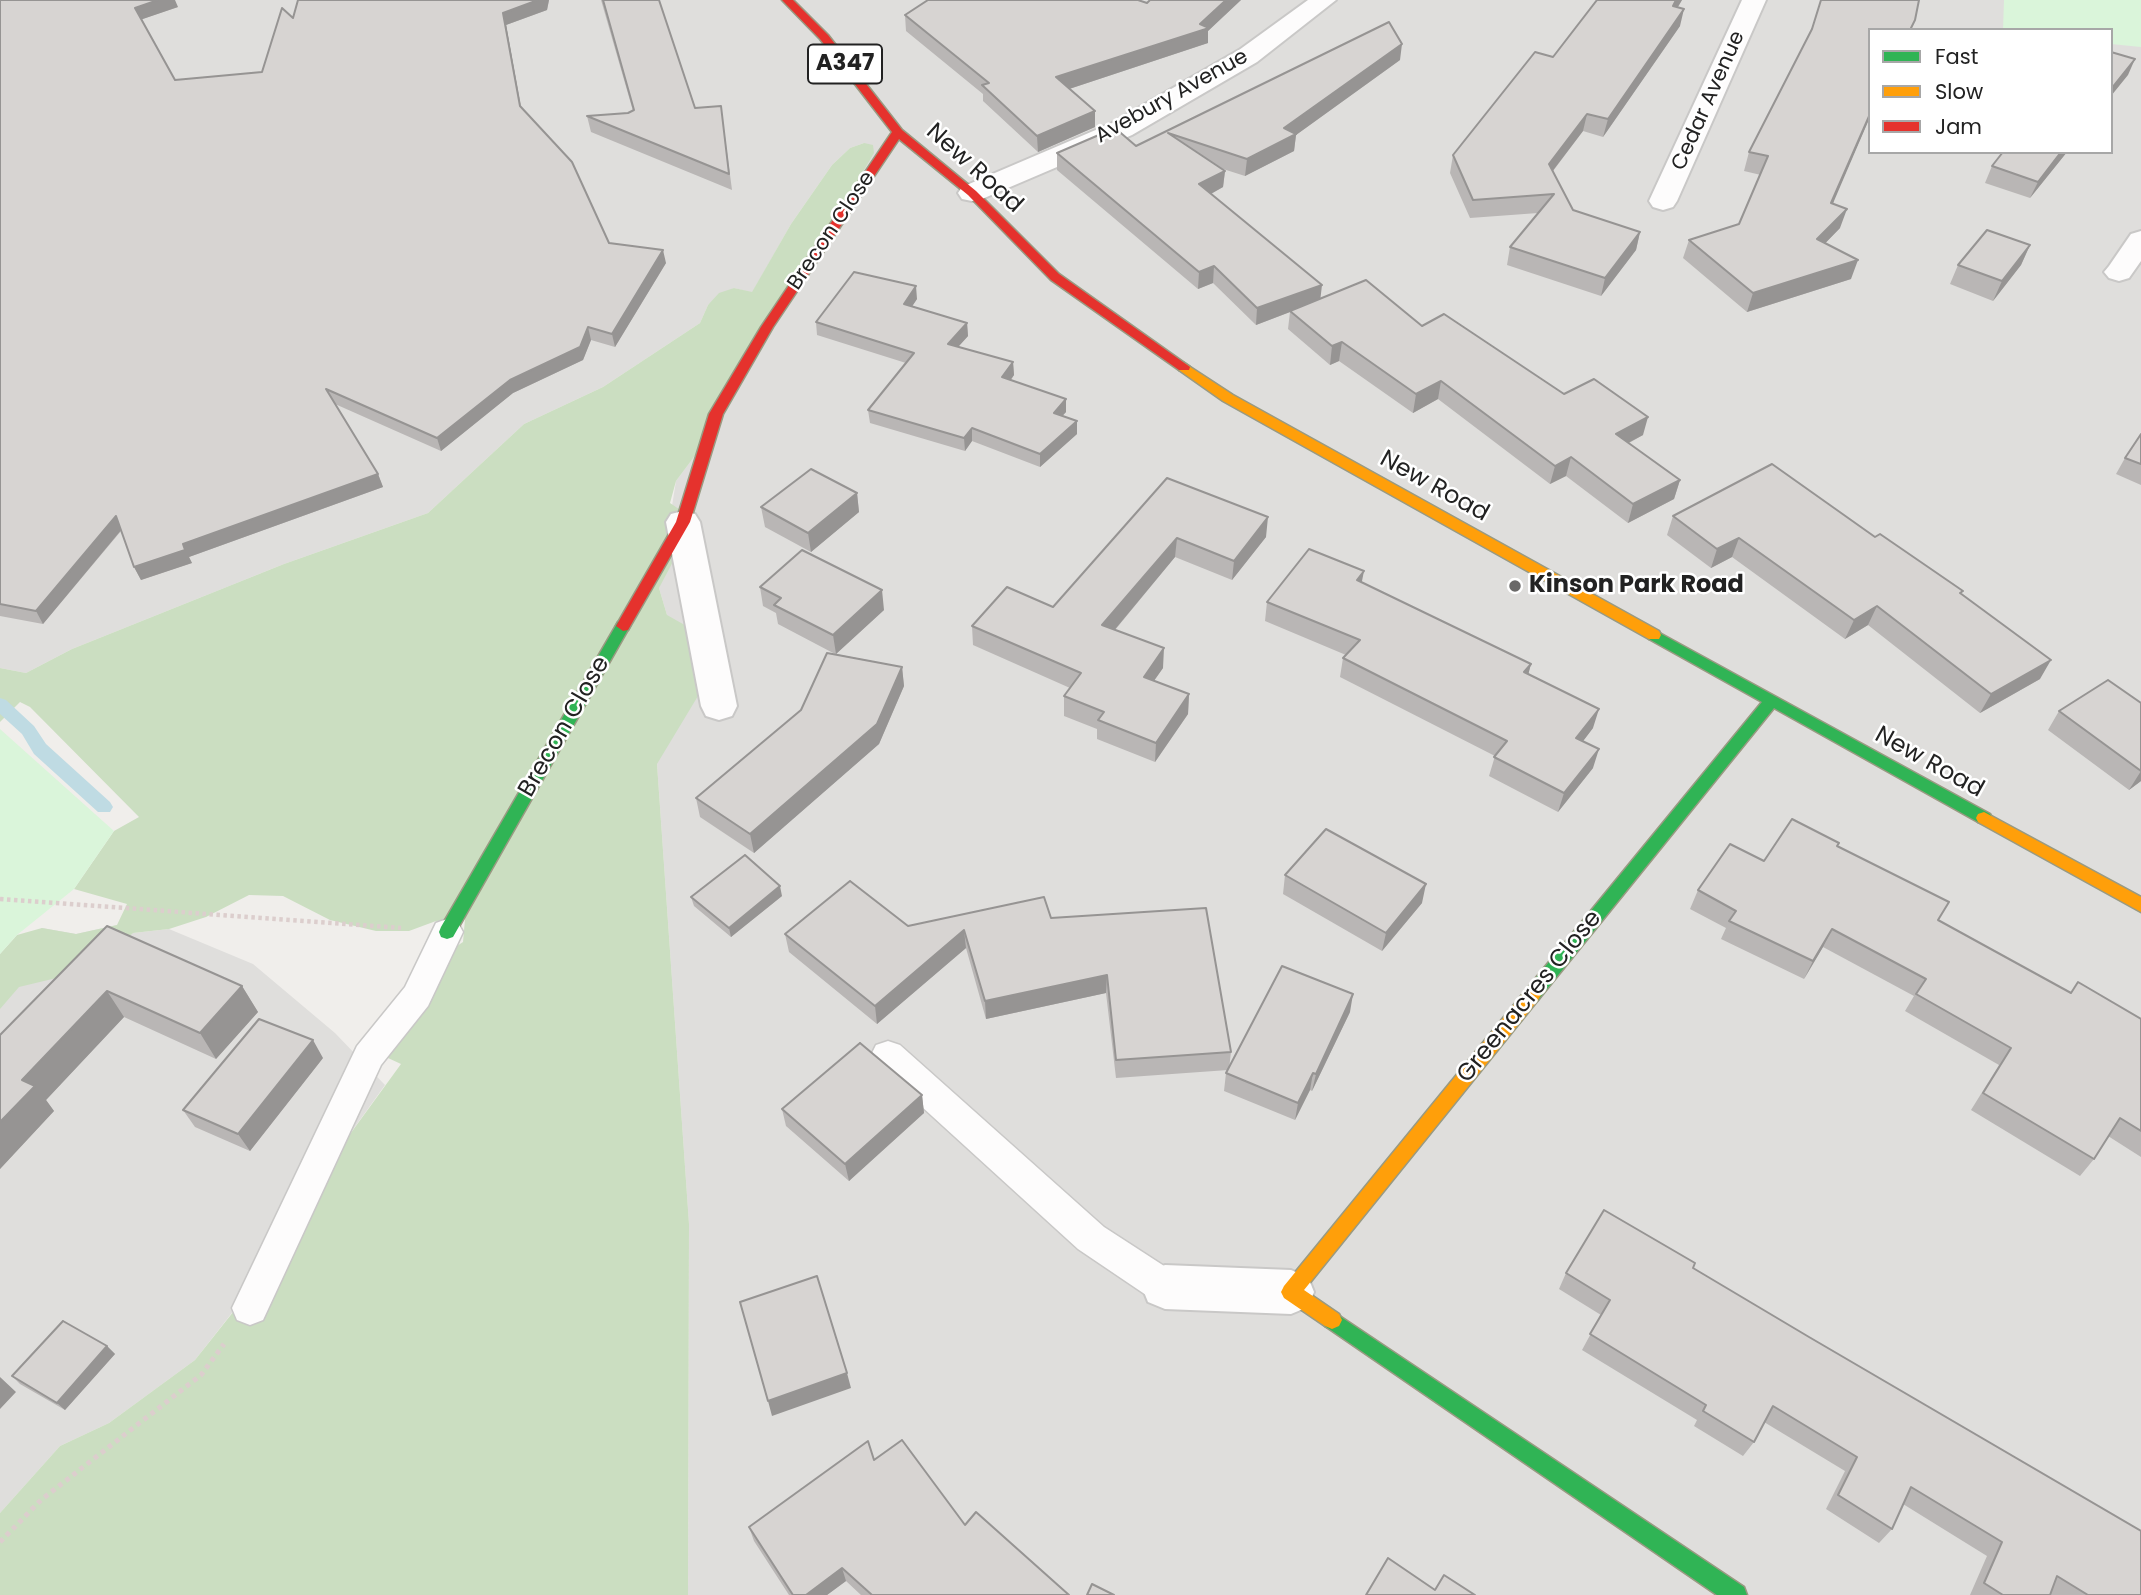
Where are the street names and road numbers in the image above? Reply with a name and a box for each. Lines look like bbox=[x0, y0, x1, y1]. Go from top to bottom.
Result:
street label: Cedar Avenue bbox=[1667, 27, 1751, 175]
road number: A347 bbox=[808, 44, 882, 83]
street label: Avebury Avenue bbox=[1091, 45, 1253, 149]
street label: New Road bbox=[920, 118, 1028, 220]
street label: Brecon Close bbox=[783, 167, 881, 295]
street label: New Road bbox=[1374, 445, 1494, 529]
street label: Brecon Close bbox=[513, 652, 617, 802]
street label: New Road bbox=[1869, 721, 1989, 805]
street label: Greenacres Close bbox=[1452, 905, 1608, 1089]

